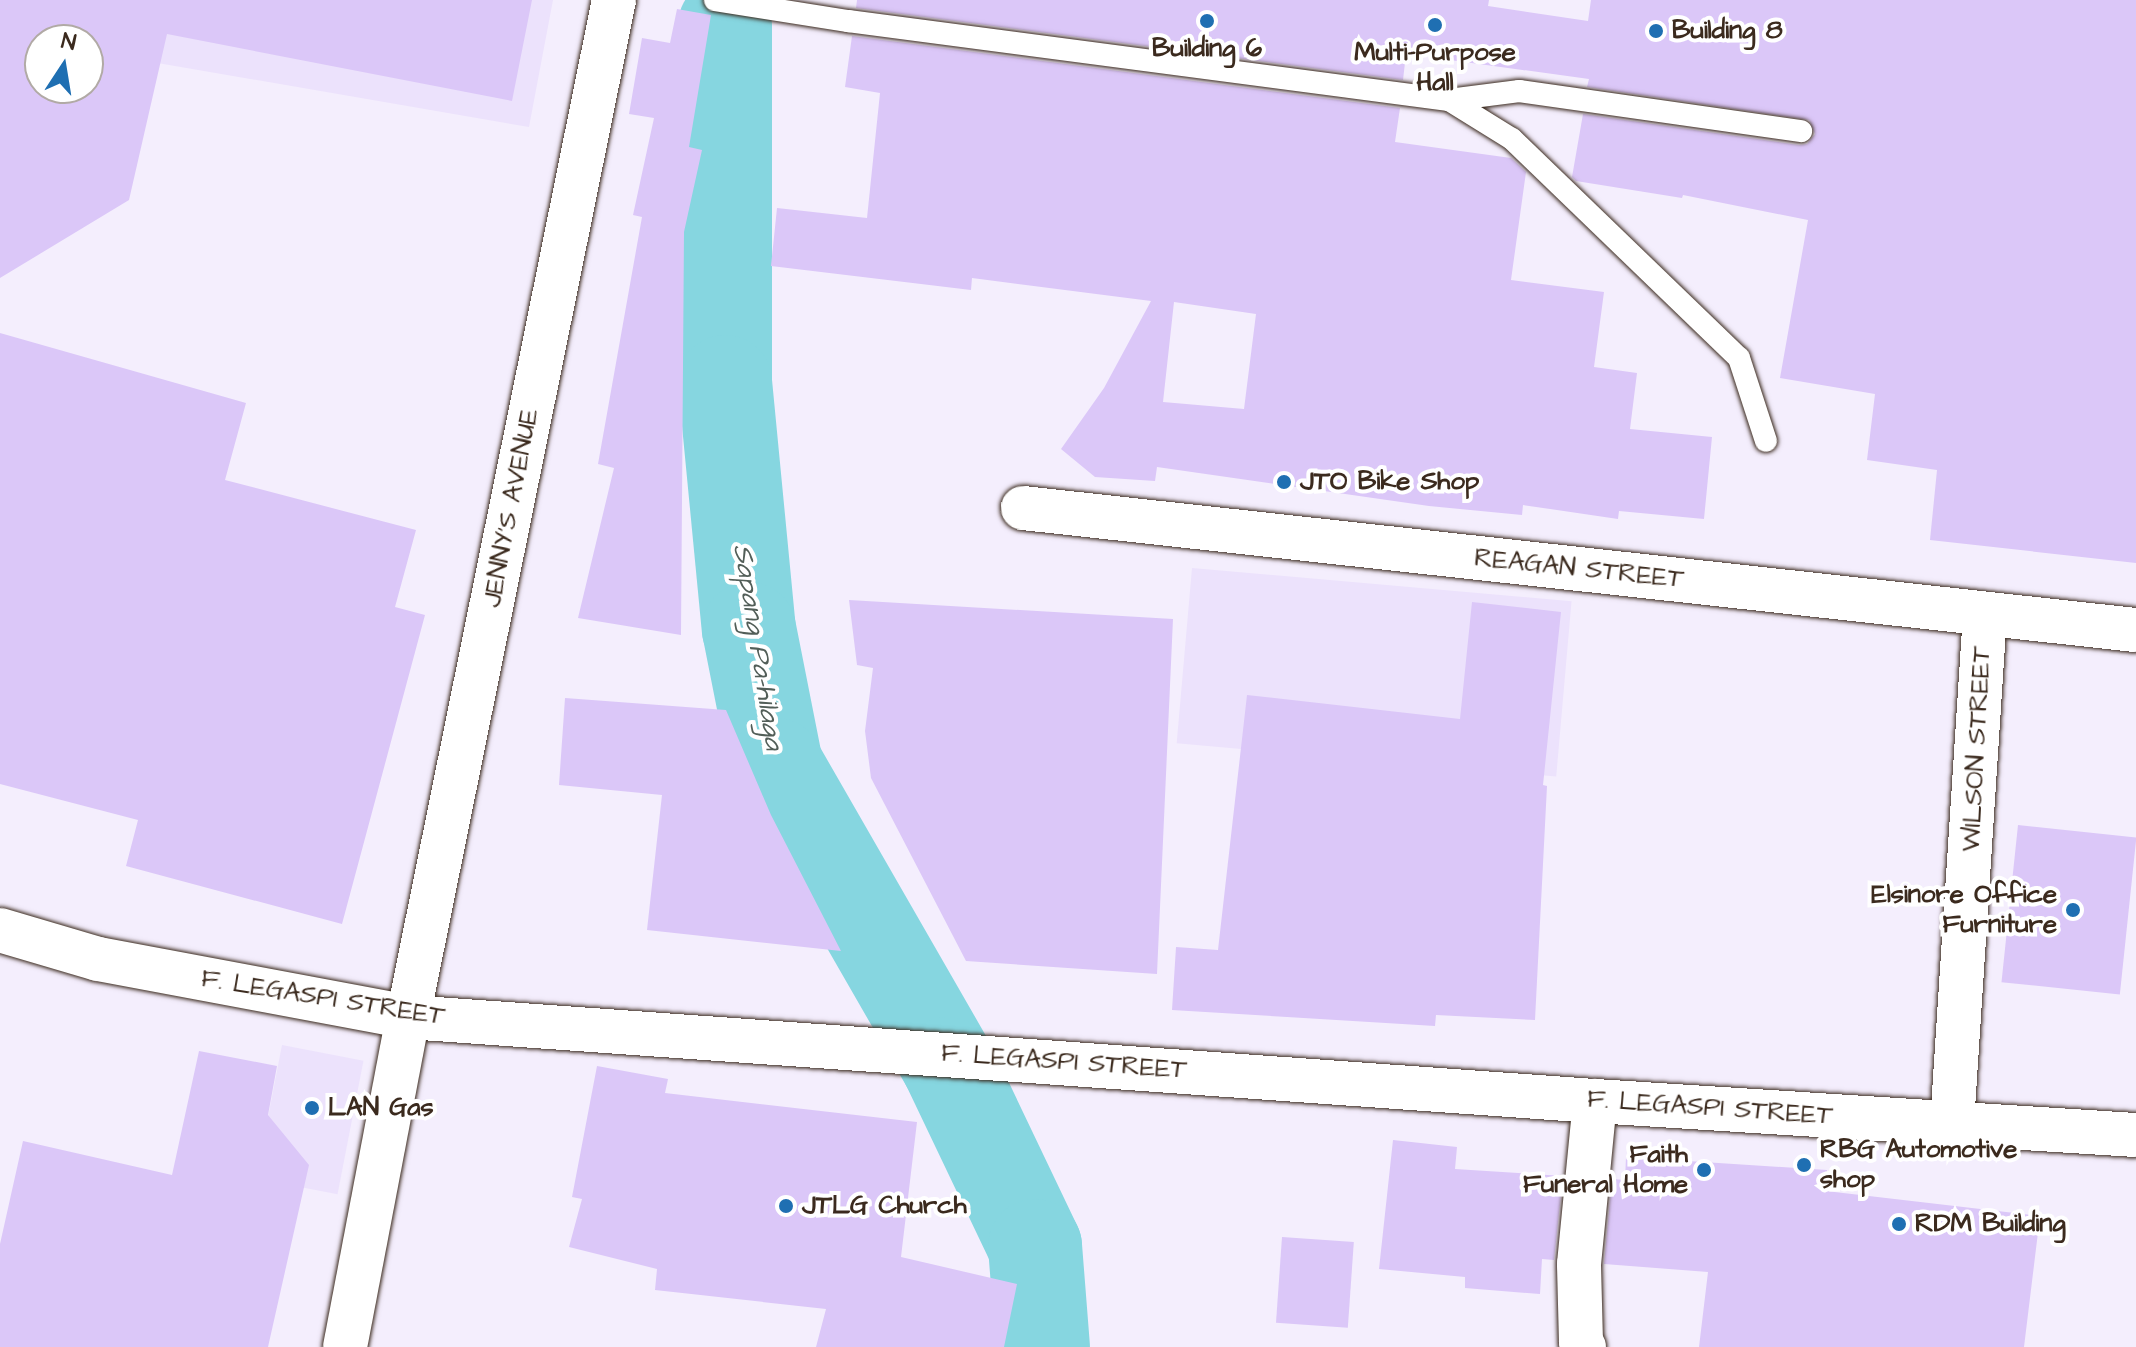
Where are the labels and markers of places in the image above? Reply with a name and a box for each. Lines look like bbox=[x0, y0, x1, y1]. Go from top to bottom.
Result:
marker: Building 6 bbox=[1198, 12, 1216, 30]
place label: Building 8 bbox=[1672, 15, 1783, 47]
marker: Multi-Purpose Hall bbox=[1426, 16, 1444, 34]
marker: Building 8 bbox=[1647, 22, 1665, 40]
place label: Building 6 bbox=[1152, 33, 1262, 65]
place label: Multi-Purpose Hall bbox=[1354, 37, 1516, 98]
place label: JTO Bike Shop bbox=[1300, 466, 1479, 498]
marker: JTO Bike Shop bbox=[1275, 473, 1293, 491]
place label: Elsinore Office Furniture bbox=[1871, 879, 2057, 940]
marker: Elsinore Office Furniture bbox=[2064, 901, 2082, 919]
place label: LAN Gas bbox=[328, 1092, 434, 1124]
marker: LAN Gas bbox=[303, 1099, 321, 1117]
place label: RBG Automotive shop bbox=[1820, 1134, 2017, 1196]
place label: Faith Funeral Home bbox=[1523, 1139, 1688, 1200]
marker: RBG Automotive shop bbox=[1795, 1156, 1813, 1174]
marker: Faith Funeral Home bbox=[1695, 1161, 1713, 1179]
place label: JTLG Church bbox=[802, 1190, 967, 1222]
marker: JTLG Church bbox=[777, 1197, 795, 1215]
place label: RDM Building bbox=[1915, 1208, 2066, 1240]
marker: RDM Building bbox=[1890, 1215, 1908, 1233]

